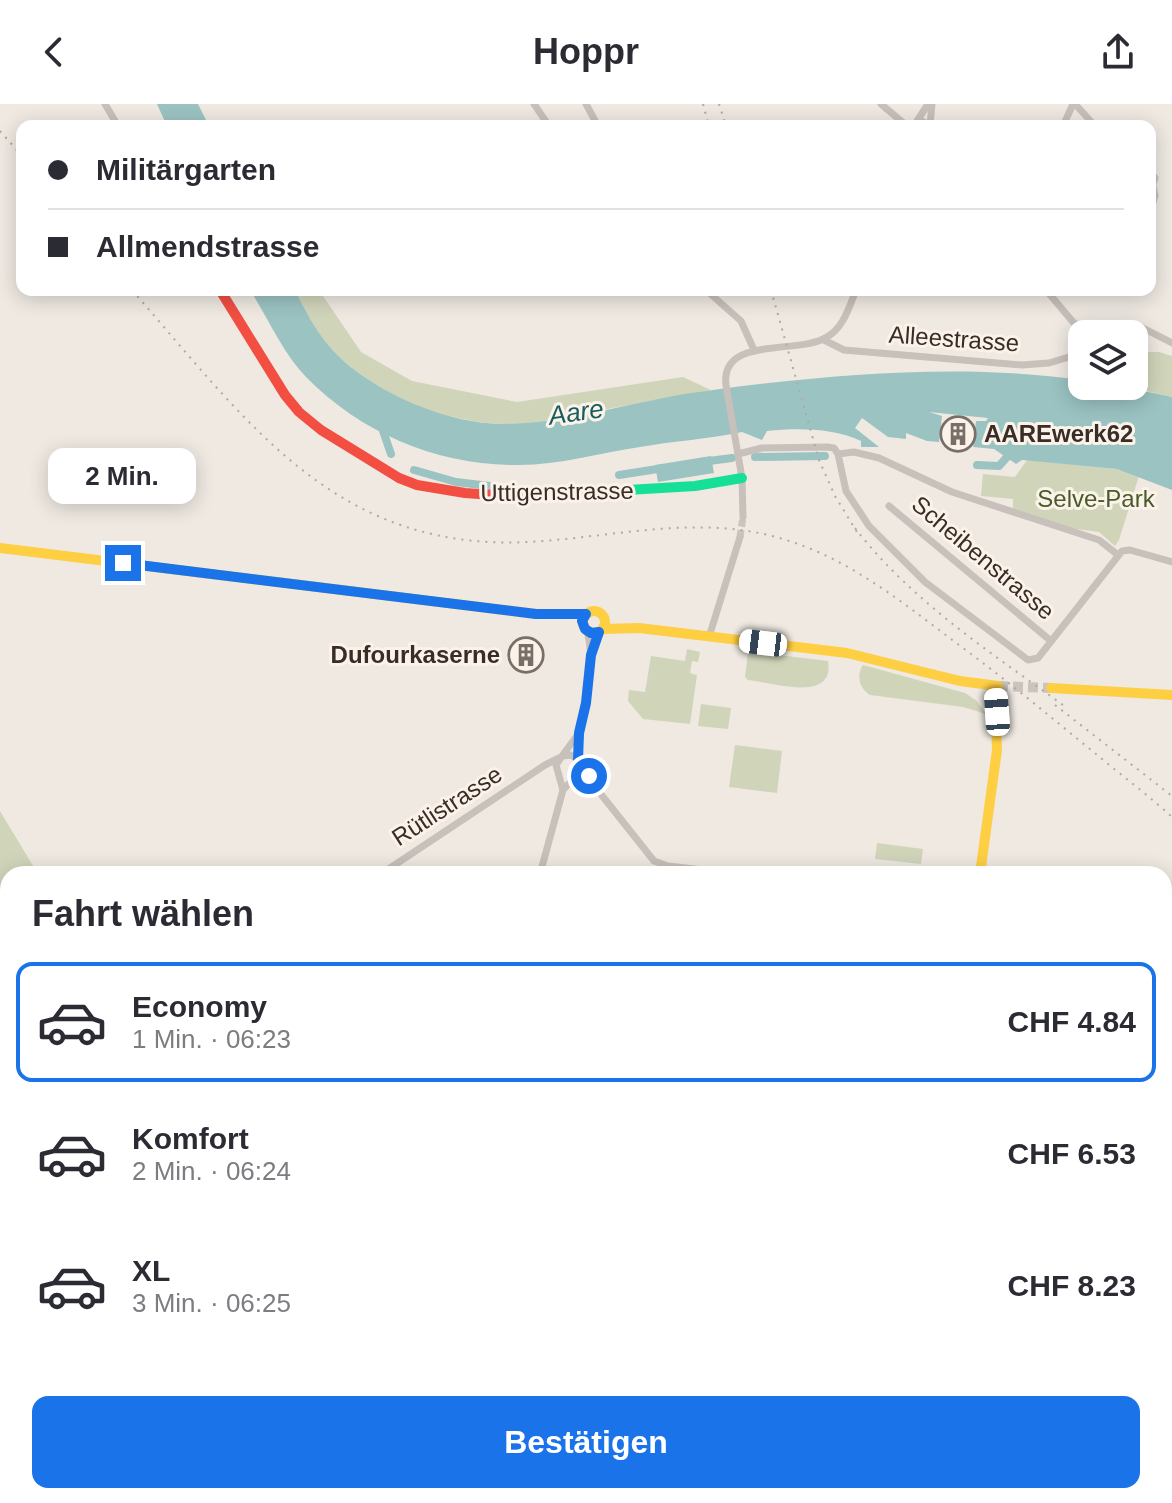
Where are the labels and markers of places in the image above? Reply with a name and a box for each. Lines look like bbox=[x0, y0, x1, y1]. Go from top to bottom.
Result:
building icon: AAREwerk62 bbox=[939, 415, 977, 453]
place label: AAREwerk62 bbox=[984, 420, 1133, 447]
building icon: Dufourkaserne bbox=[507, 636, 545, 674]
place label: Dufourkaserne bbox=[331, 641, 500, 668]

